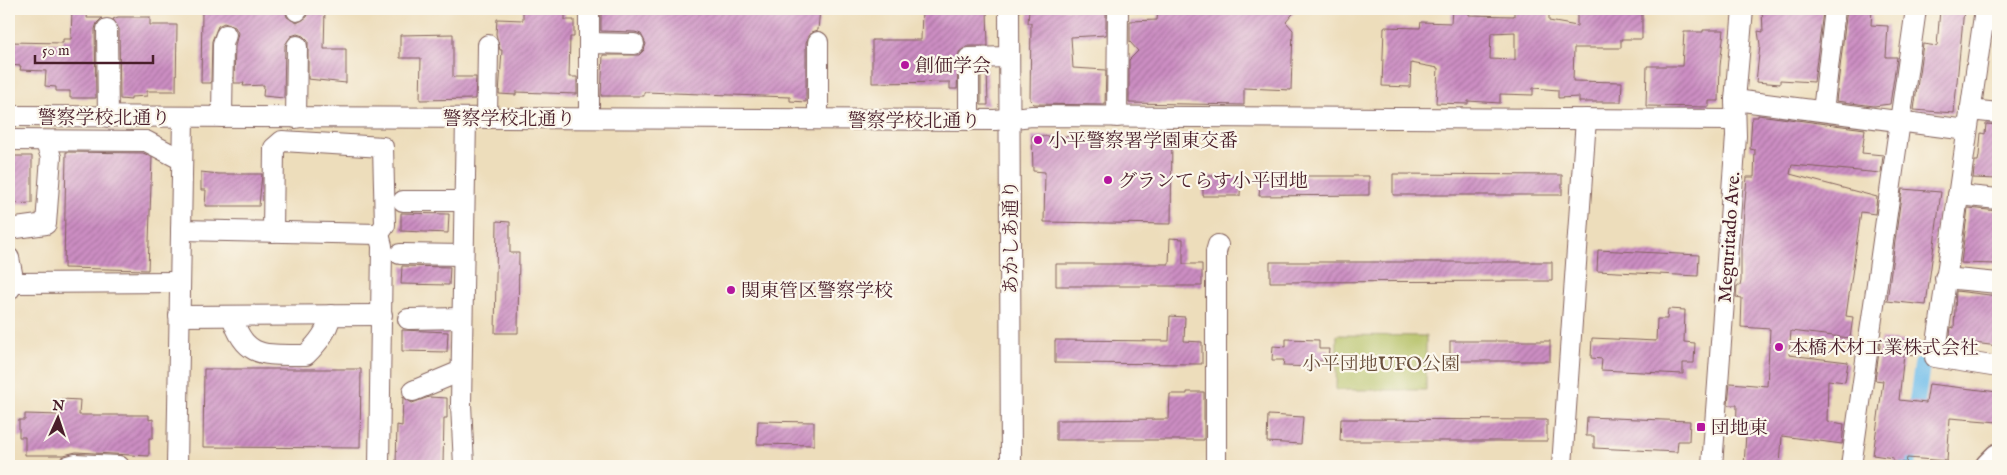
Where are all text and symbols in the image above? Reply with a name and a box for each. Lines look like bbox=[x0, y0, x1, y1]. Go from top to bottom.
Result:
scale bar bbox=[35, 32, 152, 64]
text: 50 m bbox=[42, 41, 70, 60]
place label: 創価学会 bbox=[915, 55, 991, 79]
marker: 創価学会 bbox=[899, 59, 911, 71]
street label: 警察学校北通り bbox=[37, 107, 171, 131]
street label: 警察学校北通り bbox=[442, 108, 576, 132]
street label: 警察学校北通り bbox=[847, 110, 981, 134]
place label: 小平警察署学園東交番 bbox=[1048, 130, 1238, 154]
marker: 小平警察署学園東交番 bbox=[1032, 134, 1044, 146]
place label: グランてらす小平団地 bbox=[1118, 170, 1308, 194]
street label: Meguritado Ave. bbox=[1713, 171, 1747, 304]
marker: グランてらす小平団地 bbox=[1102, 174, 1114, 186]
street label: あかしあ通り bbox=[1000, 180, 1024, 294]
place label: 関東管区警察学校 bbox=[741, 280, 893, 304]
marker: 関東管区警察学校 bbox=[725, 284, 737, 296]
place label: 本橋木材工業株式会社 bbox=[1789, 337, 1979, 361]
marker: 本橋木材工業株式会社 bbox=[1773, 341, 1785, 353]
park label: 小平団地UFO公園 bbox=[1302, 353, 1460, 377]
north arrow bbox=[32, 392, 82, 442]
text: N bbox=[51, 397, 65, 415]
place label: 団地東 bbox=[1711, 417, 1768, 441]
marker: 団地東 bbox=[1695, 421, 1707, 433]

